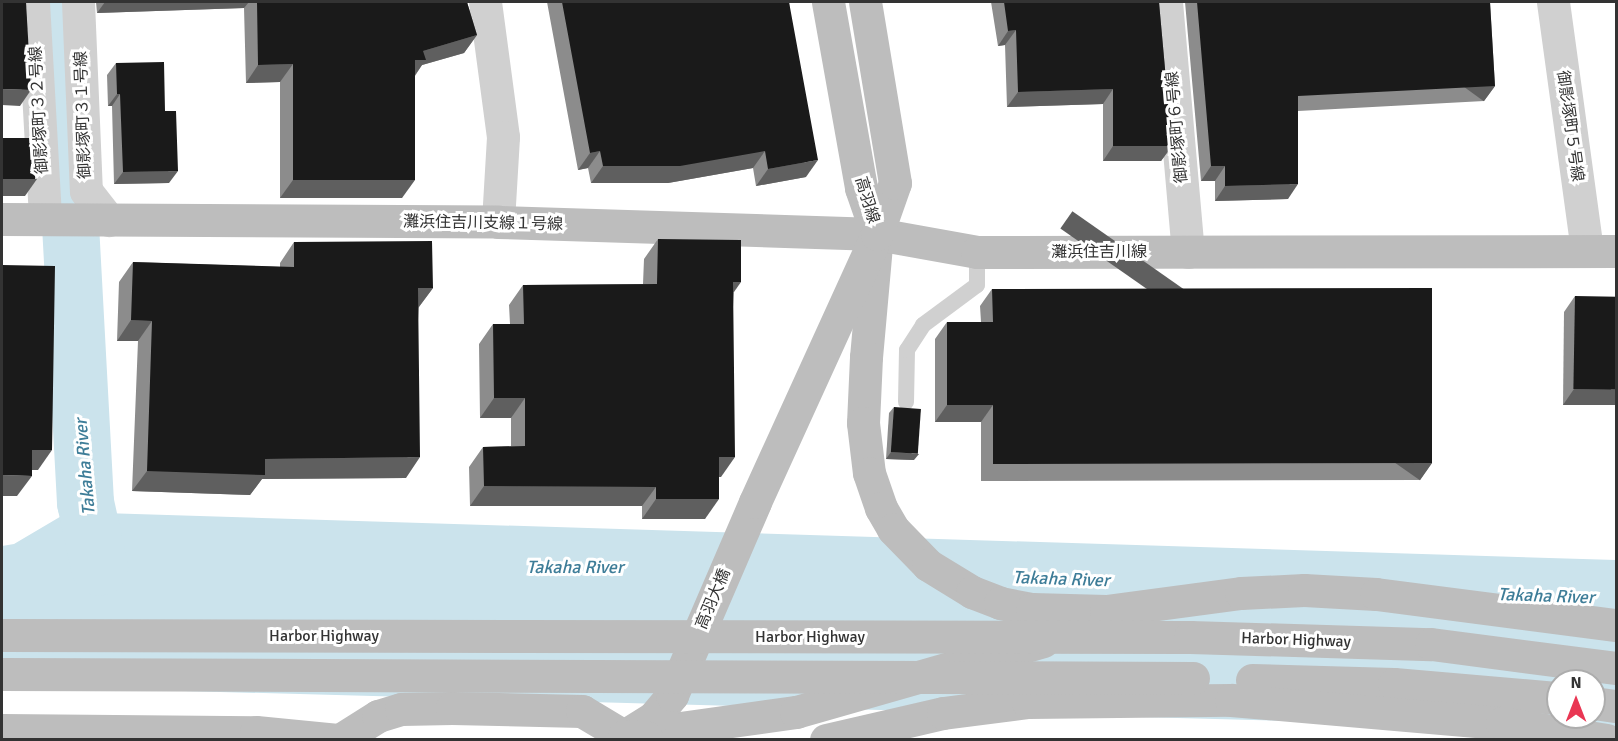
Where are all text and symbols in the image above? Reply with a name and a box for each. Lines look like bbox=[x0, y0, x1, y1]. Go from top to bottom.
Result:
street label: 御影塚町３２号線 bbox=[26, 46, 52, 174]
street label: 御影塚町３１号線 bbox=[71, 51, 95, 179]
street label: 御影塚町５号線 bbox=[1553, 69, 1587, 183]
street label: 御影塚町６号線 bbox=[1163, 70, 1191, 184]
street label: 高羽線 bbox=[851, 174, 883, 226]
street label: 灘浜住吉川支線１号線 bbox=[403, 212, 563, 234]
street label: 灘浜住吉川線 bbox=[1051, 242, 1147, 262]
water label: Takaha River bbox=[70, 418, 100, 516]
water label: Takaha River bbox=[527, 556, 623, 578]
street label: 高羽大橋 bbox=[692, 566, 734, 632]
water label: Takaha River bbox=[1012, 567, 1110, 591]
water label: Takaha River bbox=[1497, 584, 1595, 608]
street label: Harbor Highway bbox=[269, 626, 379, 646]
street label: Harbor Highway bbox=[755, 627, 865, 647]
street label: Harbor Highway bbox=[1241, 628, 1351, 652]
north arrow bbox=[1546, 669, 1606, 729]
text: N bbox=[1570, 673, 1582, 693]

